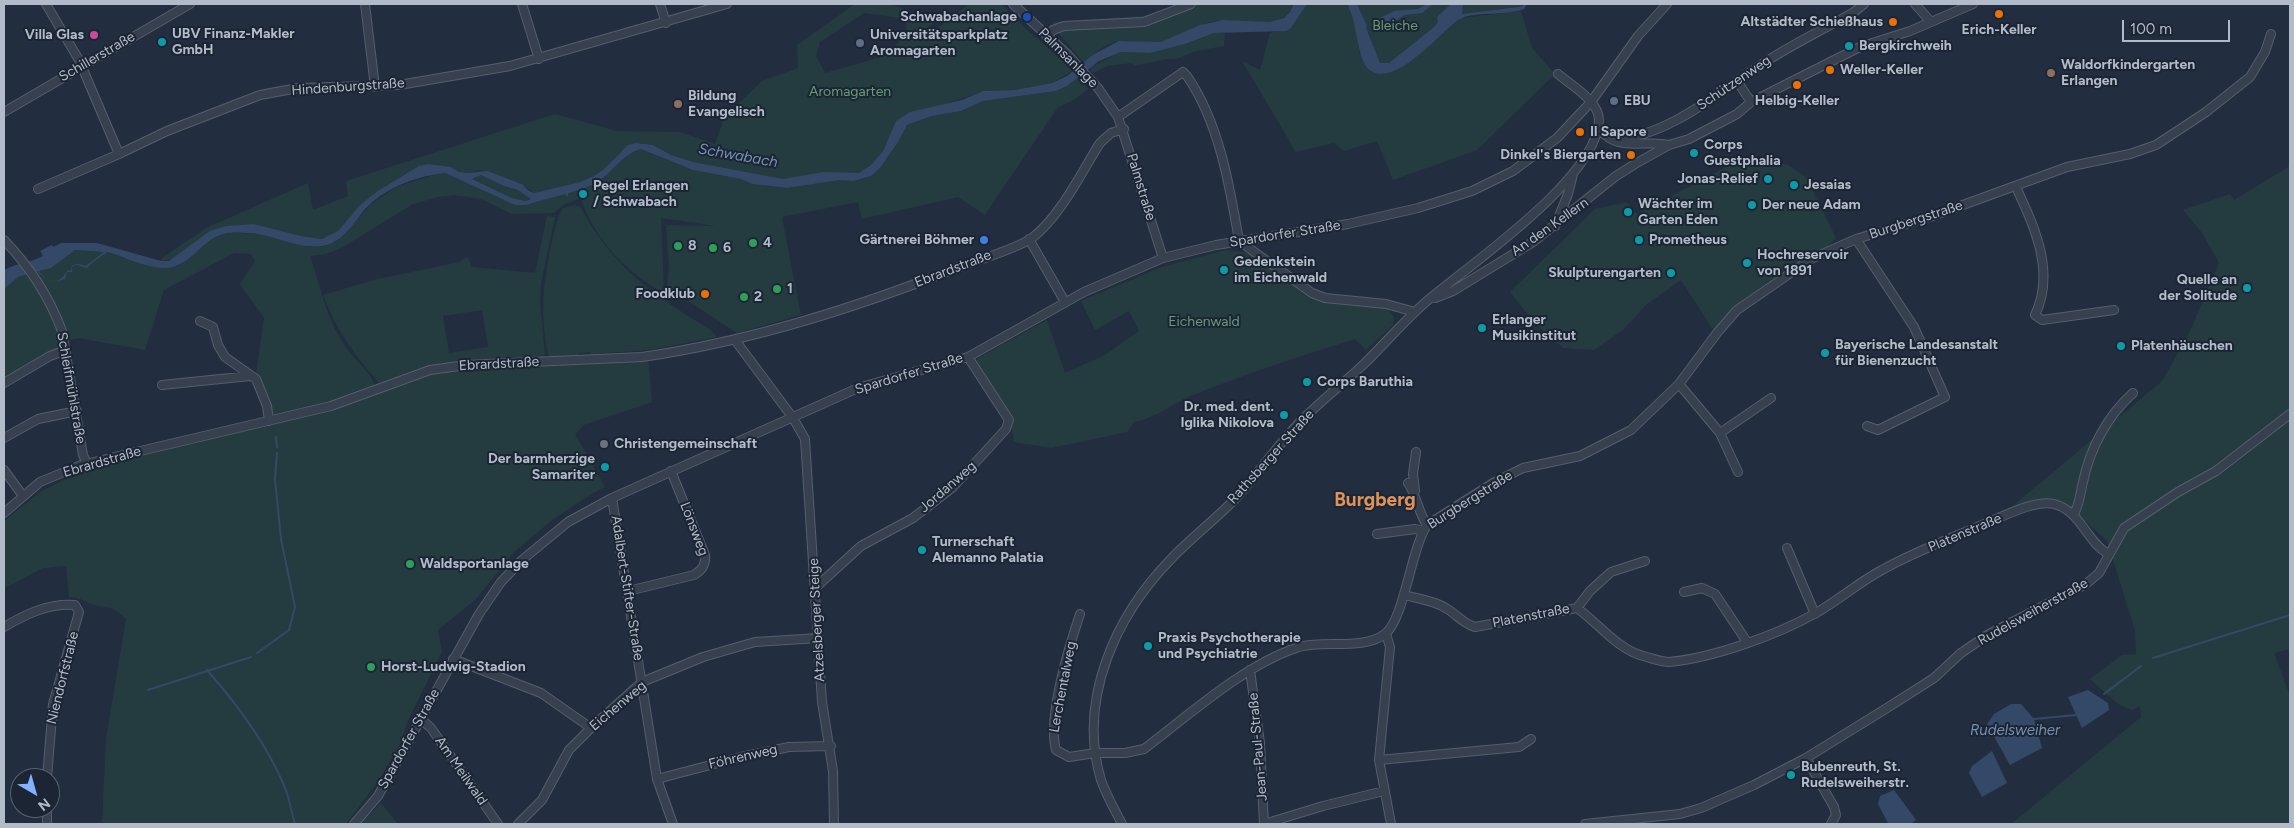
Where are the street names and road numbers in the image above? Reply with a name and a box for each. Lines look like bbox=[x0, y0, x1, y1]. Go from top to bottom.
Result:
street label: Palmsanlage bbox=[1035, 25, 1101, 91]
street label: Schillerstraße bbox=[56, 28, 138, 86]
street label: Schützenweg bbox=[1694, 52, 1774, 114]
street label: Hindenburgstraße bbox=[291, 75, 405, 99]
street label: Palmstraße bbox=[1123, 151, 1159, 223]
street label: An den Kellern bbox=[1508, 194, 1592, 260]
street label: Burgbergstraße bbox=[1867, 197, 1965, 243]
street label: Spardorfer Straße bbox=[1228, 217, 1342, 251]
street label: Ebrardstraße bbox=[912, 247, 994, 291]
street label: Schleifmühlstraße bbox=[53, 331, 89, 445]
street label: Spardorfer Straße bbox=[853, 350, 965, 398]
street label: Ebrardstraße bbox=[458, 354, 540, 374]
street label: Rathsberger Straße bbox=[1224, 406, 1318, 508]
street label: Ebrardstraße bbox=[61, 443, 143, 481]
street label: Jordanweg bbox=[916, 458, 980, 516]
street label: Burgbergstraße bbox=[1424, 467, 1516, 533]
street label: Lönsweg bbox=[676, 500, 712, 558]
street label: Platenstraße bbox=[1926, 510, 2004, 556]
street label: Adalbert-Stifter-Straße bbox=[607, 514, 647, 662]
street label: Atzelsberger Steige bbox=[805, 558, 829, 682]
street label: Rudelsweiherstraße bbox=[1975, 575, 2091, 649]
street label: Platenstraße bbox=[1491, 600, 1571, 632]
street label: Niendorfstraße bbox=[43, 630, 83, 726]
street label: Lerchentalweg bbox=[1046, 640, 1080, 734]
street label: Eichenweg bbox=[586, 677, 650, 735]
street label: Spardorfer Straße bbox=[374, 686, 444, 792]
street label: Jean-Paul-Straße bbox=[1245, 692, 1271, 802]
street label: Am Meilwald bbox=[431, 733, 491, 809]
street label: Föhrenweg bbox=[707, 741, 779, 773]

